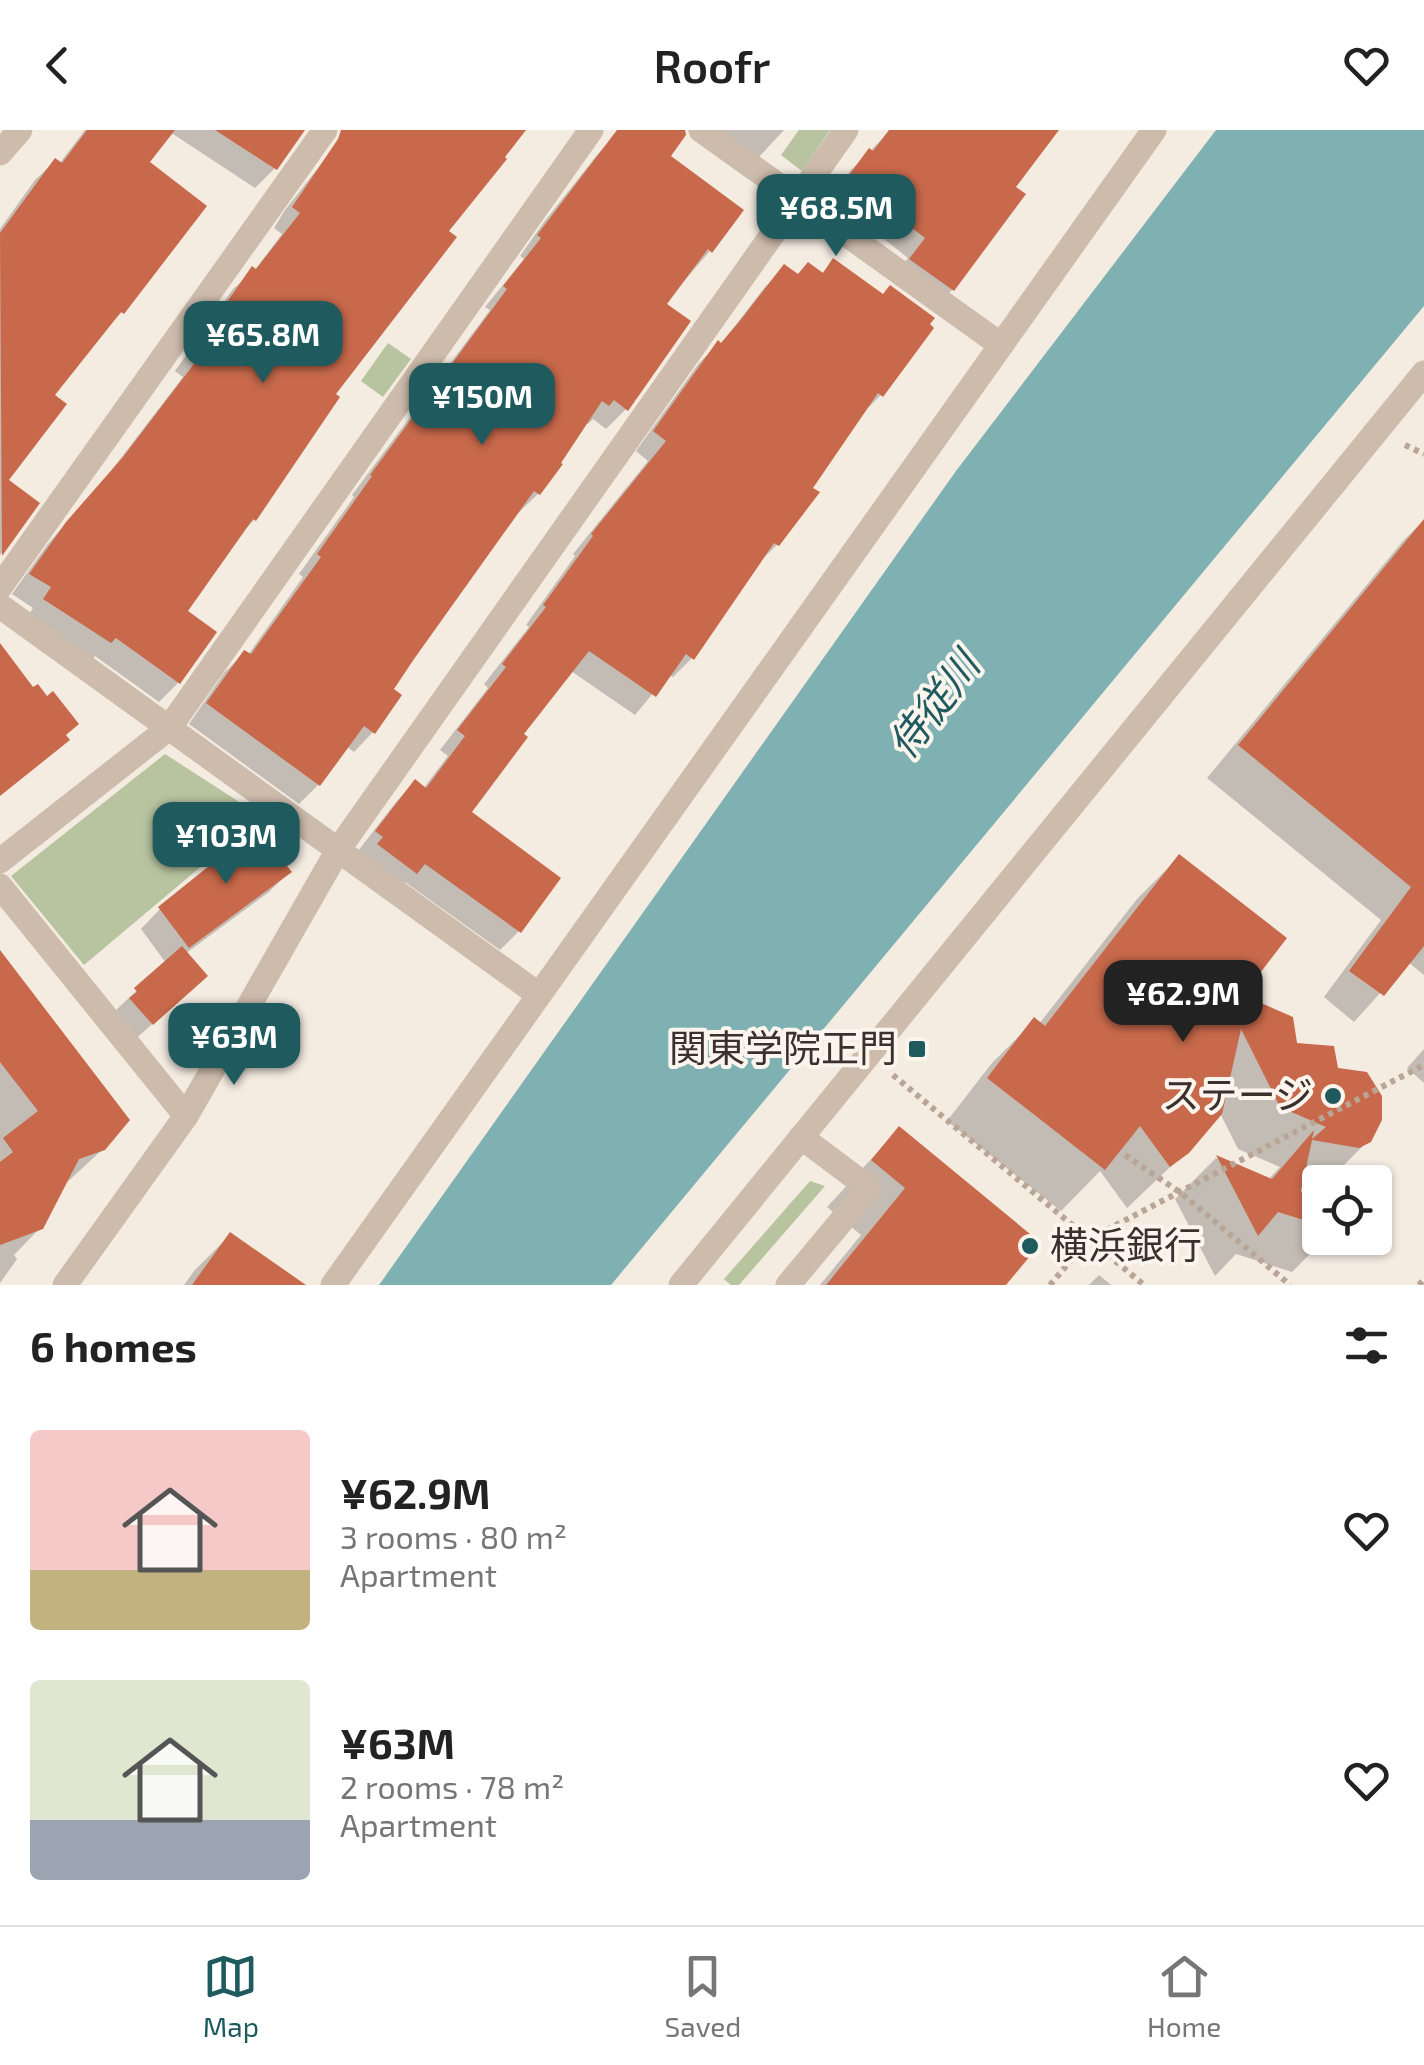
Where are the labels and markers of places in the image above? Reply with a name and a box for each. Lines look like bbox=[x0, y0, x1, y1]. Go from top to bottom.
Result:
pin: ¥68.5M bbox=[755, 174, 917, 259]
pin: ¥65.8M bbox=[182, 301, 344, 386]
pin: ¥150M bbox=[412, 363, 552, 448]
pin: ¥103M bbox=[156, 802, 296, 887]
pin: ¥62.9M bbox=[1102, 960, 1264, 1045]
pin: ¥63M bbox=[175, 1003, 293, 1088]
place label: 関東学院正門 bbox=[669, 1024, 897, 1070]
marker: 関東学院正門 bbox=[906, 1038, 928, 1060]
place label: ステージ bbox=[1162, 1071, 1313, 1117]
marker: ステージ bbox=[1322, 1085, 1344, 1107]
place label: 横浜銀行 bbox=[1050, 1221, 1202, 1267]
marker: 横浜銀行 bbox=[1019, 1235, 1041, 1257]

